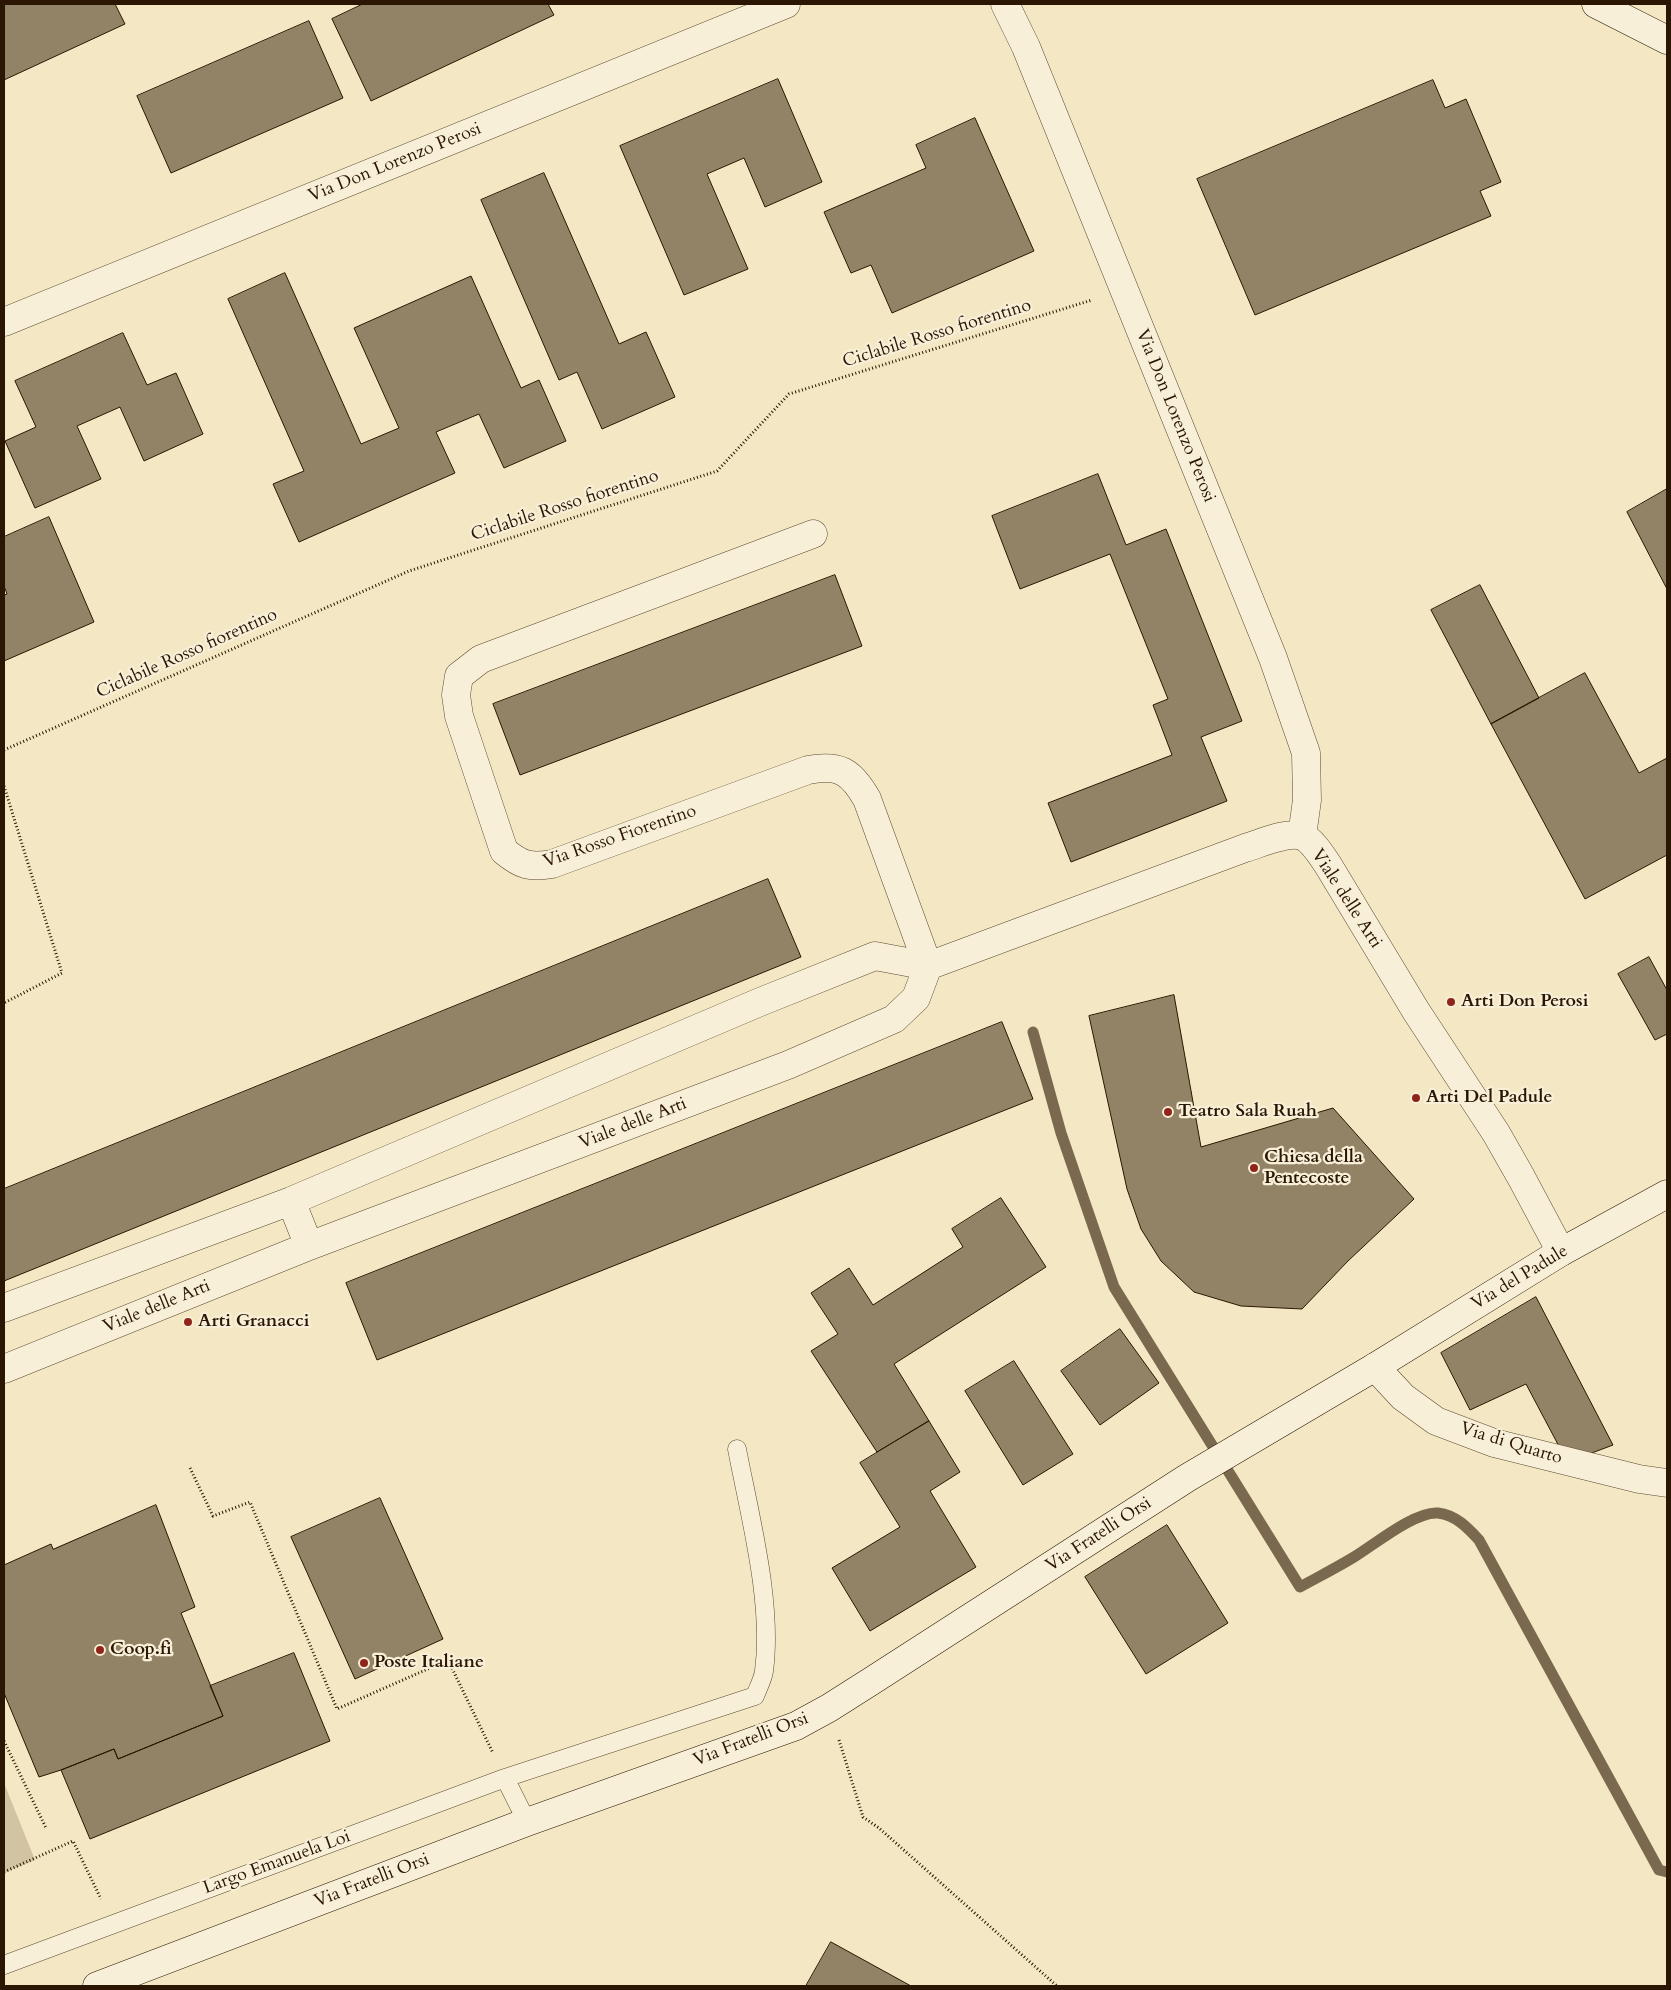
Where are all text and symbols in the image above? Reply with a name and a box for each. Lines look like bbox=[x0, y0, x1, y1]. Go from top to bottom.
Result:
street label: Via Don Lorenzo Perosi bbox=[305, 118, 485, 208]
street label: Ciclabile Rosso fiorentino bbox=[840, 295, 1034, 373]
street label: Via Don Lorenzo Perosi bbox=[1130, 326, 1220, 506]
street label: Ciclabile Rosso fiorentino bbox=[468, 465, 662, 547]
street label: Ciclabile Rosso fiorentino bbox=[93, 604, 281, 704]
street label: Via Rosso Fiorentino bbox=[541, 801, 699, 873]
street label: Viale delle Arti bbox=[1306, 845, 1386, 953]
place label: Arti Don Perosi bbox=[1461, 991, 1589, 1013]
marker: Arti Don Perosi bbox=[1445, 996, 1457, 1008]
place label: Arti Del Padule bbox=[1426, 1087, 1553, 1109]
marker: Arti Del Padule bbox=[1410, 1092, 1422, 1104]
street label: Viale delle Arti bbox=[576, 1094, 690, 1154]
place label: Teatro Sala Ruah bbox=[1178, 1101, 1317, 1123]
marker: Teatro Sala Ruah bbox=[1162, 1106, 1174, 1118]
place label: Chiesa della Pentecoste bbox=[1264, 1147, 1363, 1190]
marker: Chiesa della Pentecoste bbox=[1248, 1162, 1260, 1174]
street label: Via del Padule bbox=[1468, 1241, 1572, 1315]
street label: Viale delle Arti bbox=[100, 1276, 214, 1338]
place label: Arti Granacci bbox=[198, 1311, 309, 1333]
marker: Arti Granacci bbox=[182, 1316, 194, 1328]
street label: Via di Quarto bbox=[1457, 1418, 1565, 1470]
street label: Via Fratelli Orsi bbox=[1042, 1493, 1156, 1577]
place label: Coop.fi bbox=[110, 1639, 172, 1661]
marker: Coop.fi bbox=[94, 1644, 106, 1656]
place label: Poste Italiane bbox=[374, 1652, 484, 1674]
marker: Poste Italiane bbox=[358, 1657, 370, 1669]
street label: Via Fratelli Orsi bbox=[690, 1708, 812, 1772]
street label: Largo Emanuela Loi bbox=[200, 1826, 354, 1900]
street label: Via Fratelli Orsi bbox=[311, 1849, 433, 1913]

